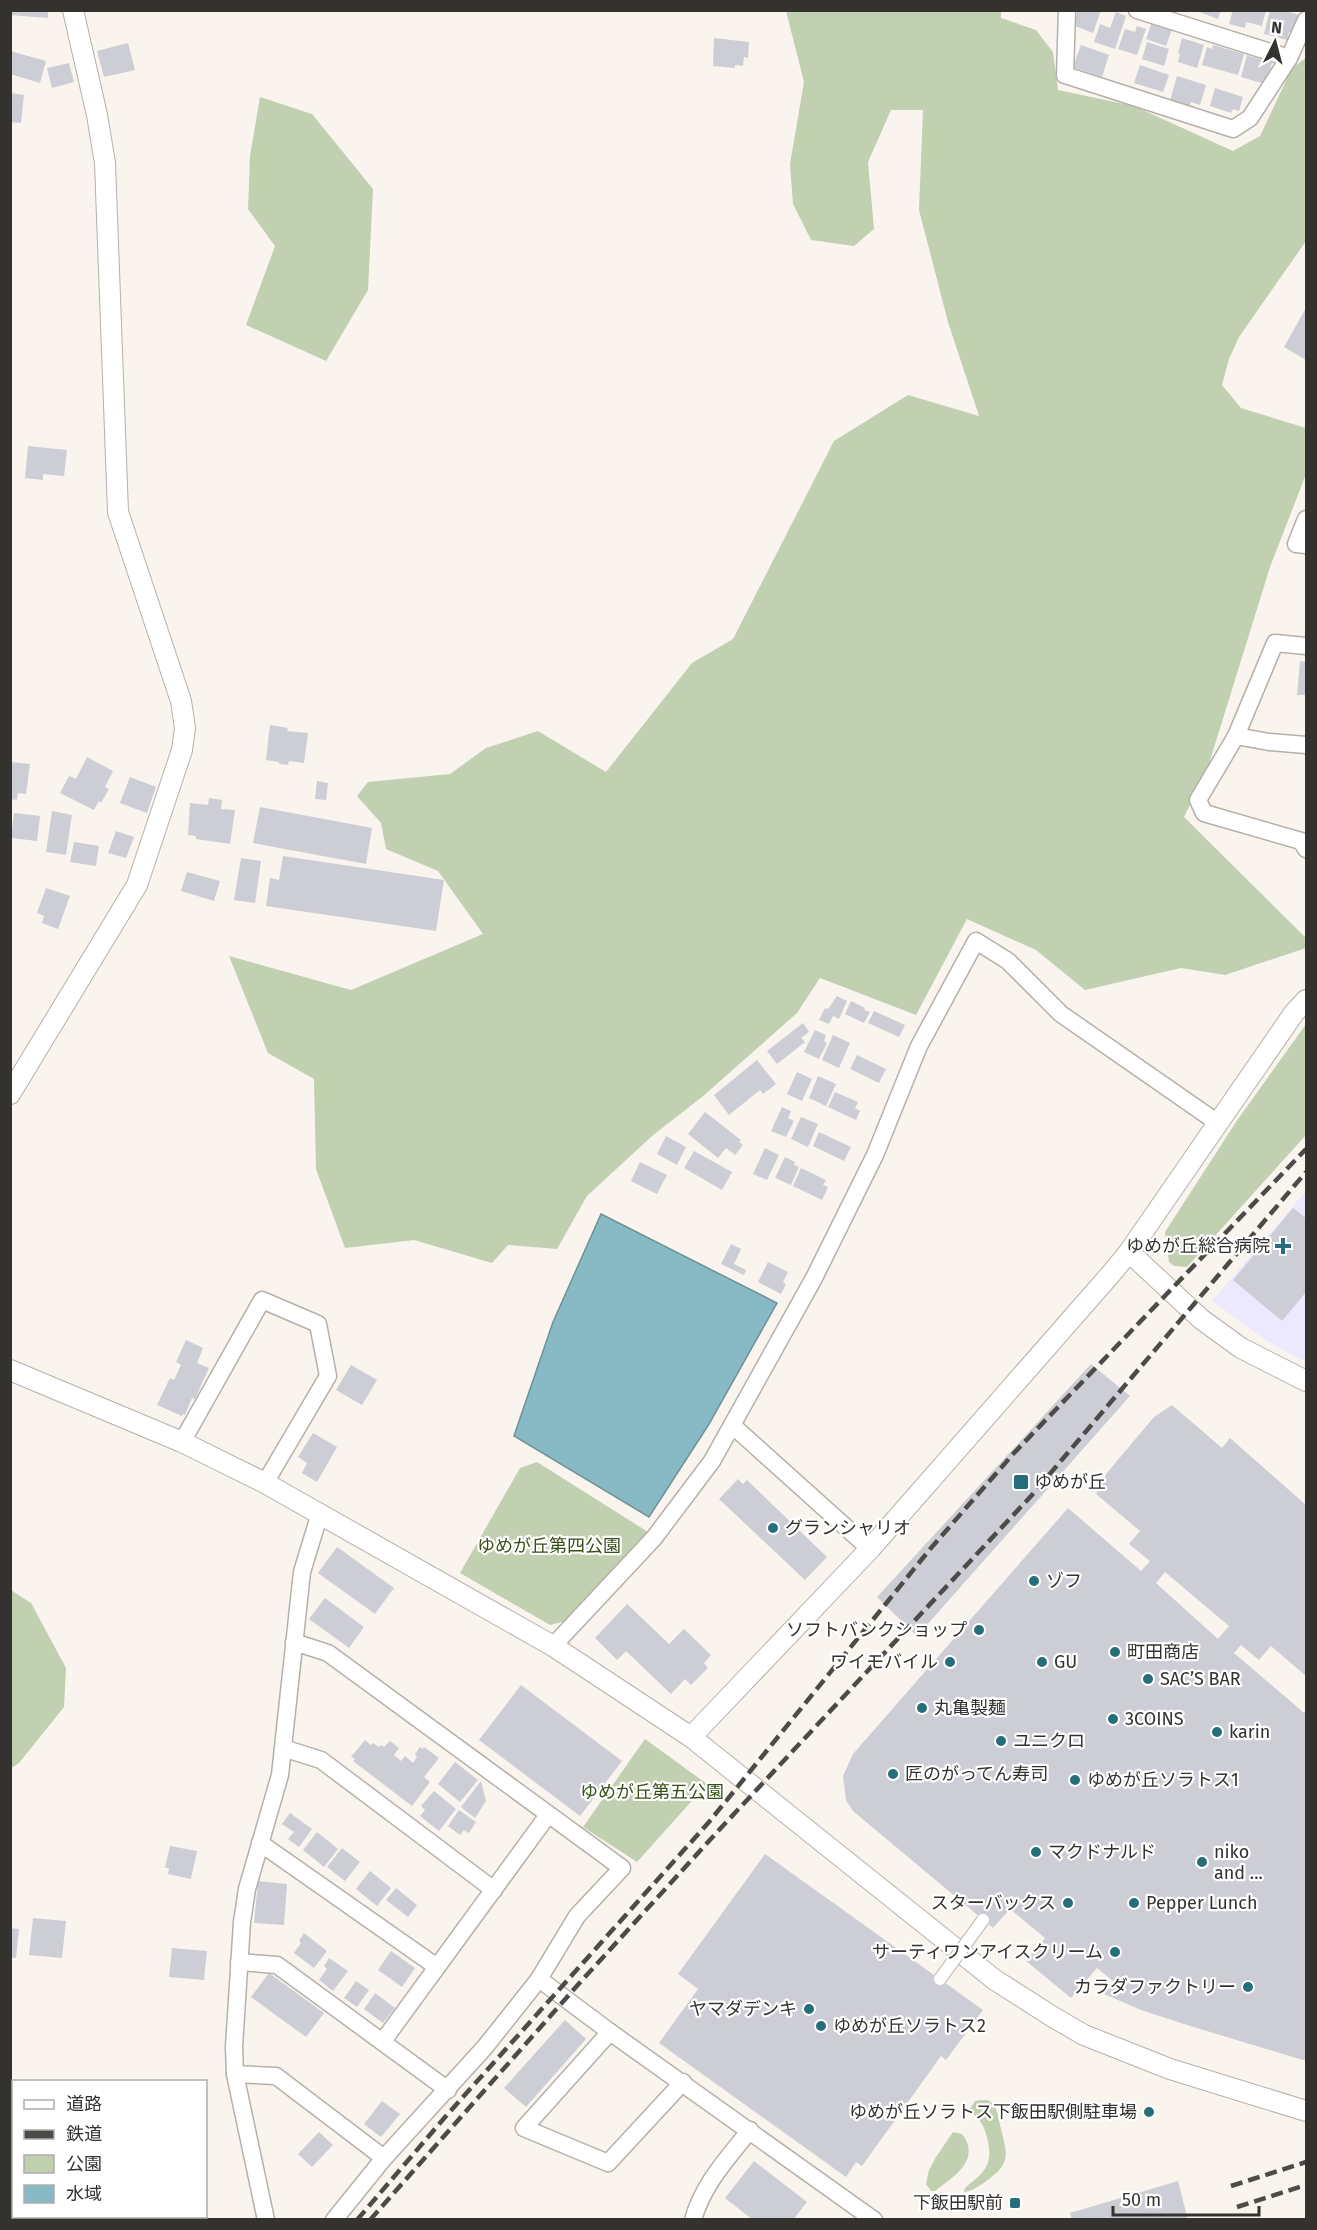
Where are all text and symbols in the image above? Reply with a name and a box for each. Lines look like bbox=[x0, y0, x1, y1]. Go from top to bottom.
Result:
north arrow bbox=[1245, 12, 1305, 72]
text: N bbox=[1270, 18, 1283, 38]
place label: ゆめが丘総合病院 bbox=[1126, 1235, 1270, 1257]
marker: ゆめが丘総合病院 bbox=[1274, 1237, 1292, 1255]
place label: ゆめが丘 bbox=[1034, 1471, 1106, 1493]
marker: ゆめが丘 bbox=[1012, 1473, 1030, 1491]
place label: グランシャリオ bbox=[785, 1517, 911, 1539]
marker: グランシャリオ bbox=[766, 1521, 780, 1535]
park label: ゆめが丘第四公園 bbox=[477, 1535, 621, 1557]
place label: ゾフ bbox=[1046, 1570, 1082, 1592]
marker: ゾフ bbox=[1027, 1574, 1041, 1588]
place label: ソフトバンクショップ bbox=[786, 1619, 967, 1641]
marker: ソフトバンクショップ bbox=[972, 1623, 986, 1637]
place label: 町田商店 bbox=[1127, 1641, 1199, 1663]
marker: 町田商店 bbox=[1108, 1645, 1122, 1659]
place label: ワイモバイル bbox=[830, 1651, 938, 1673]
place label: GU bbox=[1054, 1651, 1077, 1673]
marker: ワイモバイル bbox=[943, 1655, 957, 1669]
marker: GU bbox=[1035, 1655, 1049, 1669]
place label: SAC’S BAR bbox=[1160, 1668, 1241, 1690]
marker: SAC’S BAR bbox=[1141, 1672, 1155, 1686]
place label: 丸亀製麺 bbox=[934, 1697, 1006, 1719]
marker: 丸亀製麺 bbox=[915, 1701, 929, 1715]
place label: 3COINS bbox=[1125, 1708, 1184, 1730]
marker: 3COINS bbox=[1106, 1712, 1120, 1726]
place label: karin bbox=[1229, 1721, 1270, 1743]
marker: karin bbox=[1210, 1725, 1224, 1739]
place label: ユニクロ bbox=[1013, 1730, 1085, 1752]
marker: ユニクロ bbox=[994, 1734, 1008, 1748]
place label: 匠のがってん寿司 bbox=[905, 1763, 1048, 1785]
marker: 匠のがってん寿司 bbox=[886, 1767, 900, 1781]
place label: ゆめが丘ソラトス1 bbox=[1087, 1769, 1239, 1791]
marker: ゆめが丘ソラトス1 bbox=[1068, 1773, 1082, 1787]
park label: ゆめが丘第五公園 bbox=[580, 1781, 724, 1803]
place label: マクドナルド bbox=[1048, 1841, 1156, 1863]
place label: niko and ... bbox=[1214, 1841, 1263, 1884]
marker: マクドナルド bbox=[1029, 1845, 1043, 1859]
marker: niko and ... bbox=[1195, 1855, 1209, 1869]
place label: スターバックス bbox=[931, 1892, 1056, 1914]
place label: Pepper Lunch bbox=[1146, 1892, 1258, 1914]
marker: スターバックス bbox=[1061, 1896, 1075, 1910]
marker: Pepper Lunch bbox=[1127, 1896, 1141, 1910]
place label: サーティワンアイスクリーム bbox=[872, 1941, 1103, 1963]
marker: サーティワンアイスクリーム bbox=[1108, 1945, 1122, 1959]
place label: カラダファクトリー bbox=[1074, 1976, 1236, 1998]
marker: カラダファクトリー bbox=[1241, 1980, 1255, 1994]
place label: ヤマダデンキ bbox=[689, 1998, 797, 2020]
marker: ヤマダデンキ bbox=[802, 2002, 816, 2016]
place label: ゆめが丘ソラトス2 bbox=[833, 2015, 986, 2037]
marker: ゆめが丘ソラトス2 bbox=[814, 2019, 828, 2033]
legend bbox=[12, 2080, 207, 2218]
text: 道路 bbox=[66, 2093, 102, 2115]
place label: ゆめが丘ソラトス下飯田駅側駐車場 bbox=[849, 2101, 1137, 2123]
marker: ゆめが丘ソラトス下飯田駅側駐車場 bbox=[1142, 2105, 1156, 2119]
text: 鉄道 bbox=[66, 2123, 102, 2145]
text: 公園 bbox=[66, 2153, 102, 2175]
scale bar bbox=[1113, 2179, 1258, 2217]
text: 水域 bbox=[66, 2183, 102, 2205]
text: 50 m bbox=[1122, 2189, 1161, 2211]
place label: 下飯田駅前 bbox=[913, 2192, 1003, 2214]
marker: 下飯田駅前 bbox=[1008, 2196, 1022, 2210]

